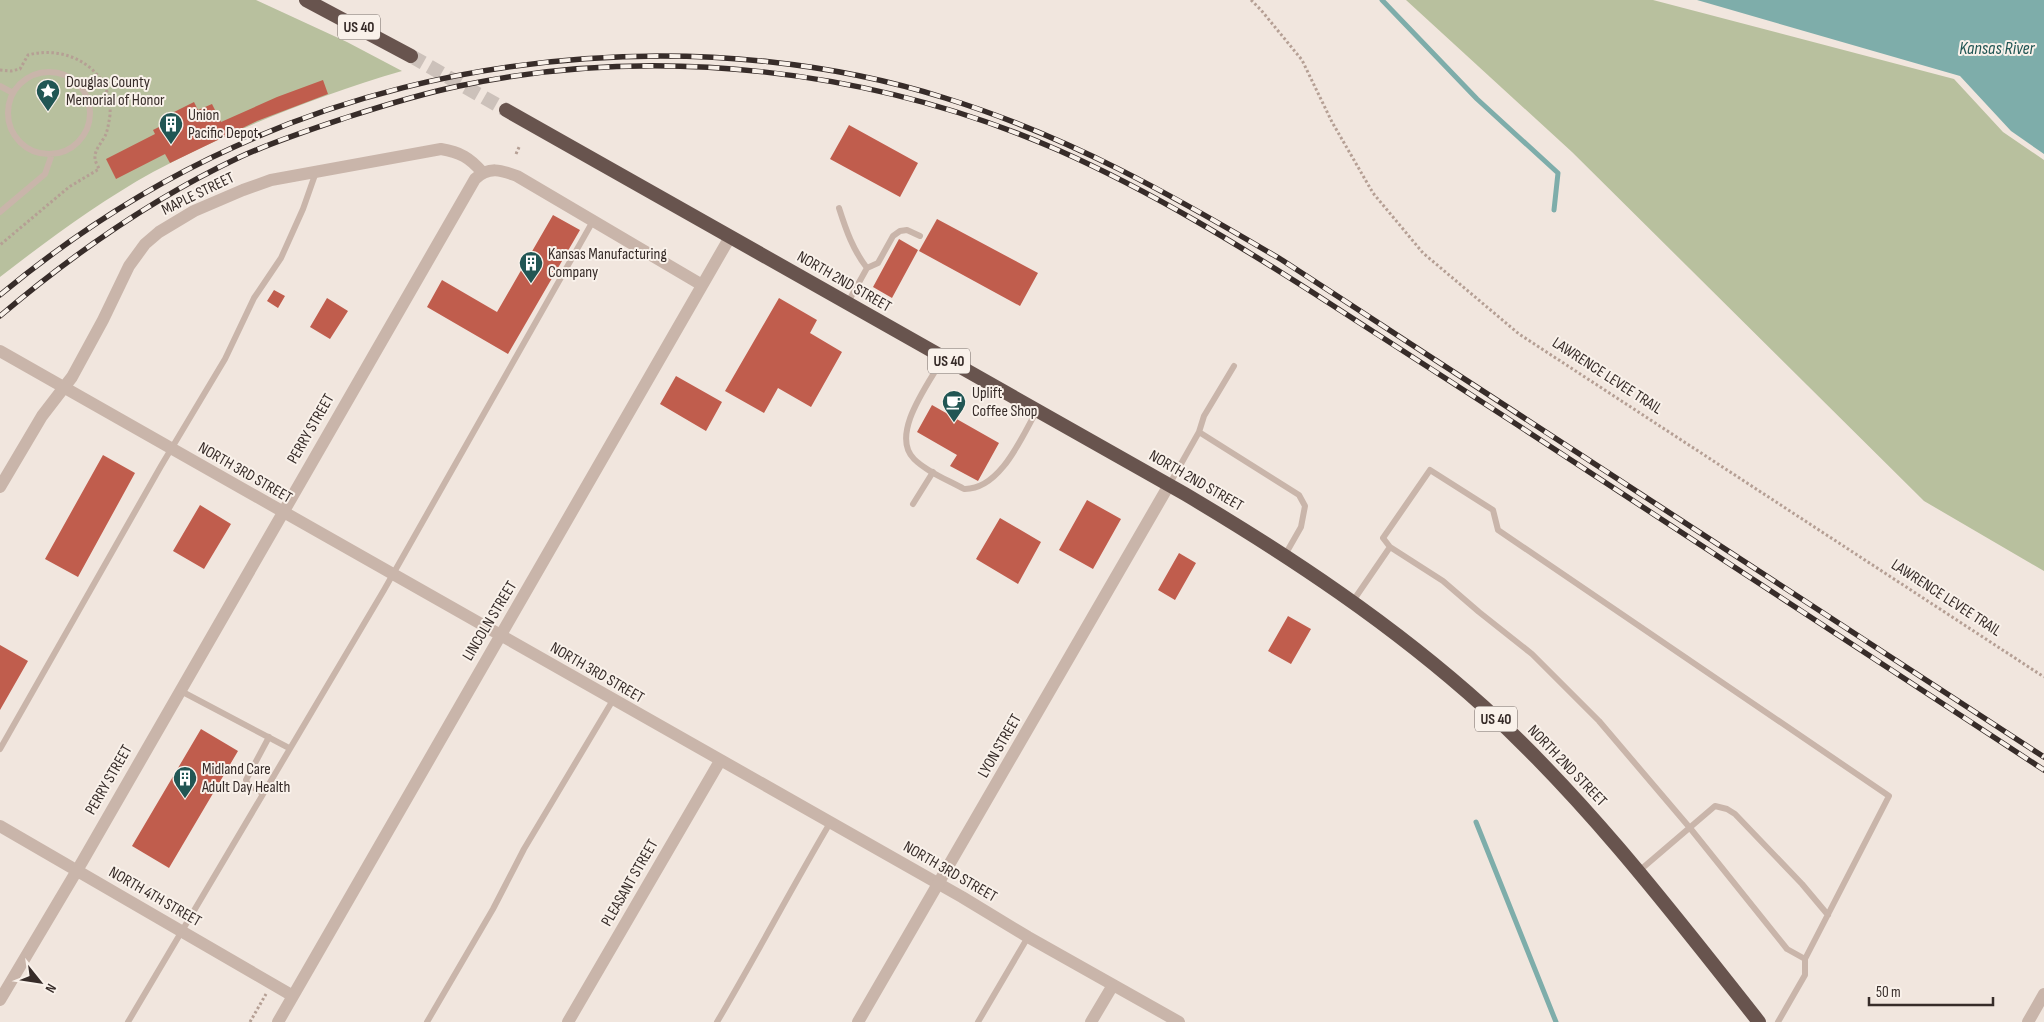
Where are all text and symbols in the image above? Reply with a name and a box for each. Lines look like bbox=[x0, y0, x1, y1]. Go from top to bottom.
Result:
road number: US 40 bbox=[338, 15, 380, 40]
water label: Kansas River bbox=[1959, 38, 2036, 59]
place label: Douglas County Memorial of Honor bbox=[66, 73, 165, 110]
place icon: Douglas County Memorial of Honor bbox=[35, 78, 61, 112]
place label: Union Pacific Depot bbox=[188, 106, 259, 143]
building icon: Union Pacific Depot bbox=[158, 111, 184, 145]
street label: MAPLE STREET bbox=[159, 168, 238, 220]
place label: Kansas Manufacturing Company bbox=[548, 245, 667, 282]
street label: NORTH 2ND STREET bbox=[793, 247, 895, 317]
building icon: Kansas Manufacturing Company bbox=[518, 250, 544, 284]
street label: LAWRENCE LEVEE TRAIL bbox=[1548, 333, 1666, 419]
road number: US 40 bbox=[928, 348, 970, 374]
place label: Uplift Coffee Shop bbox=[972, 384, 1037, 421]
cafe icon: Uplift Coffee Shop bbox=[941, 389, 967, 423]
street label: PERRY STREET bbox=[283, 390, 339, 467]
street label: NORTH 3RD STREET bbox=[195, 438, 296, 508]
street label: NORTH 2ND STREET bbox=[1145, 446, 1247, 516]
street label: LAWRENCE LEVEE TRAIL bbox=[1887, 555, 2005, 641]
street label: LINCOLN STREET bbox=[459, 577, 522, 664]
street label: NORTH 3RD STREET bbox=[547, 638, 648, 708]
road number: US 40 bbox=[1475, 706, 1517, 732]
street label: LYON STREET bbox=[974, 710, 1026, 781]
street label: NORTH 2ND STREET bbox=[1523, 721, 1611, 811]
street label: PERRY STREET bbox=[81, 741, 137, 818]
place label: Midland Care Adult Day Health bbox=[201, 760, 290, 797]
building icon: Midland Care Adult Day Health bbox=[172, 765, 198, 799]
street label: PLEASANT STREET bbox=[597, 836, 663, 930]
street label: NORTH 3RD STREET bbox=[900, 837, 1001, 907]
street label: NORTH 4TH STREET bbox=[105, 863, 205, 931]
north arrow bbox=[15, 957, 65, 1007]
scale bar bbox=[1869, 974, 1993, 1006]
text: N bbox=[42, 981, 60, 996]
text: 50 m bbox=[1876, 983, 1901, 1002]

